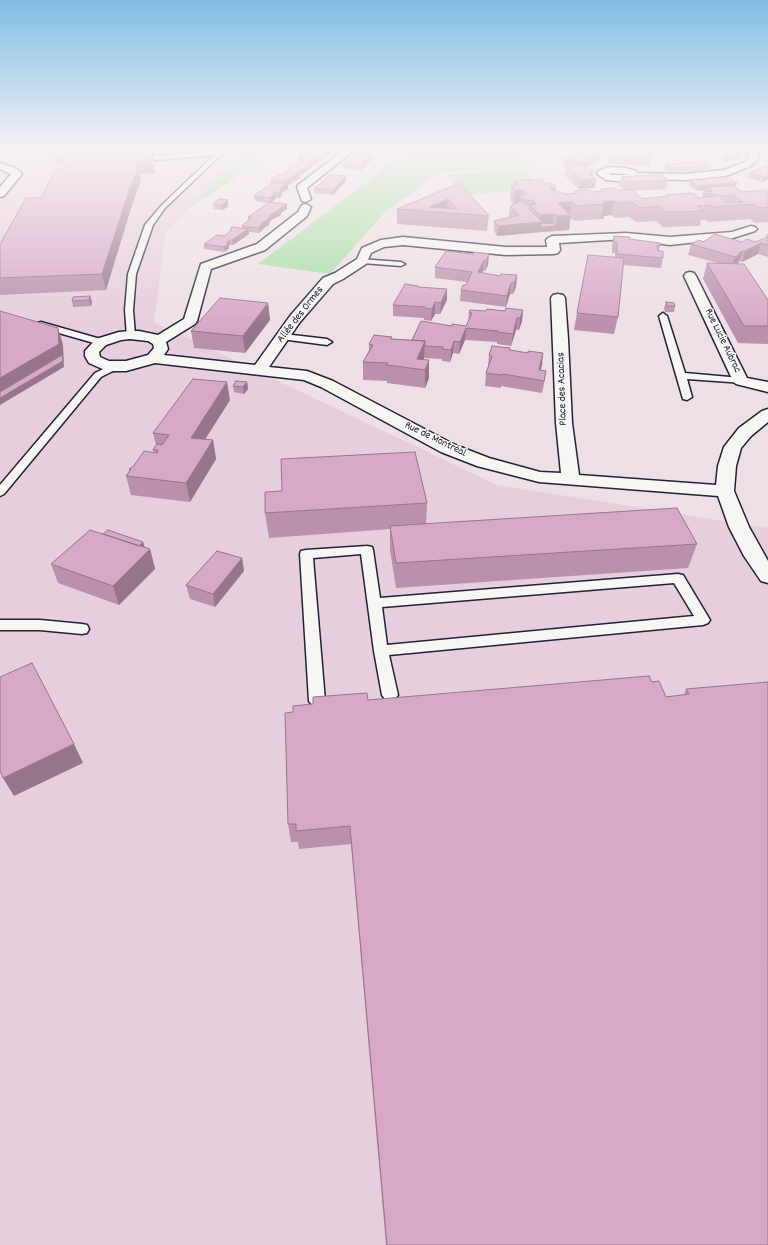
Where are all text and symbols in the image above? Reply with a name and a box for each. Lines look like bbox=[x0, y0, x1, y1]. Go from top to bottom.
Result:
street label: Allée des Ormes bbox=[275, 284, 327, 346]
street label: Rue Lucie Aubrac bbox=[701, 307, 743, 375]
street label: Place des Acacias bbox=[555, 352, 571, 426]
street label: Rue de Montréal bbox=[402, 419, 468, 461]

